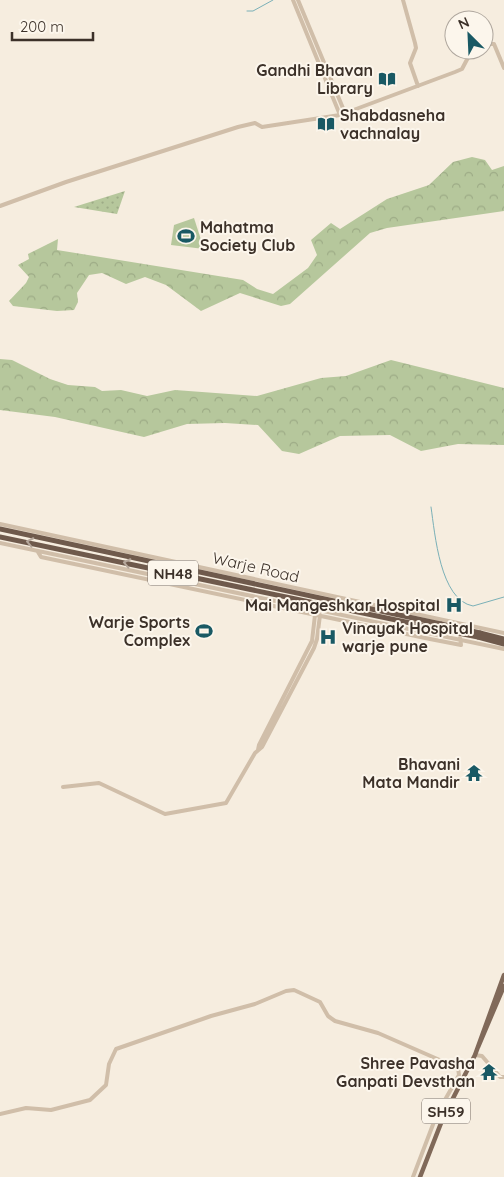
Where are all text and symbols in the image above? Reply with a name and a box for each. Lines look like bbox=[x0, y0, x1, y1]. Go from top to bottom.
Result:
scale bar bbox=[12, 10, 94, 42]
north arrow bbox=[444, 10, 494, 60]
text: N bbox=[455, 13, 472, 33]
text: 200 m bbox=[20, 17, 64, 36]
place label: Gandhi Bhavan Library bbox=[256, 60, 373, 98]
library icon: Gandhi Bhavan Library bbox=[377, 69, 397, 89]
place label: Shabdasneha vachnalay bbox=[340, 105, 445, 143]
library icon: Shabdasneha vachnalay bbox=[316, 114, 336, 134]
place label: Mahatma Society Club bbox=[200, 217, 295, 255]
sports icon: Mahatma Society Club bbox=[176, 226, 196, 246]
one-way arrow bbox=[26, 538, 35, 548]
street label: Warje Road bbox=[211, 547, 301, 587]
one-way arrow bbox=[122, 559, 131, 569]
road number: NH48 bbox=[148, 560, 198, 586]
place label: Mai Mangeshkar Hospital bbox=[245, 595, 440, 615]
hospital icon: Mai Mangeshkar Hospital bbox=[444, 595, 464, 615]
place label: Warje Sports Complex bbox=[89, 612, 190, 650]
place label: Vinayak Hospital warje pune bbox=[342, 618, 473, 656]
sports icon: Warje Sports Complex bbox=[194, 621, 214, 641]
hospital icon: Vinayak Hospital warje pune bbox=[318, 627, 338, 647]
place label: Bhavani Mata Mandir bbox=[362, 754, 460, 792]
temple icon: Bhavani Mata Mandir bbox=[464, 763, 484, 783]
place label: Shree Pavasha Ganpati Devsthan bbox=[336, 1053, 475, 1091]
temple icon: Shree Pavasha Ganpati Devsthan bbox=[479, 1062, 499, 1082]
road number: SH59 bbox=[422, 1098, 470, 1124]

